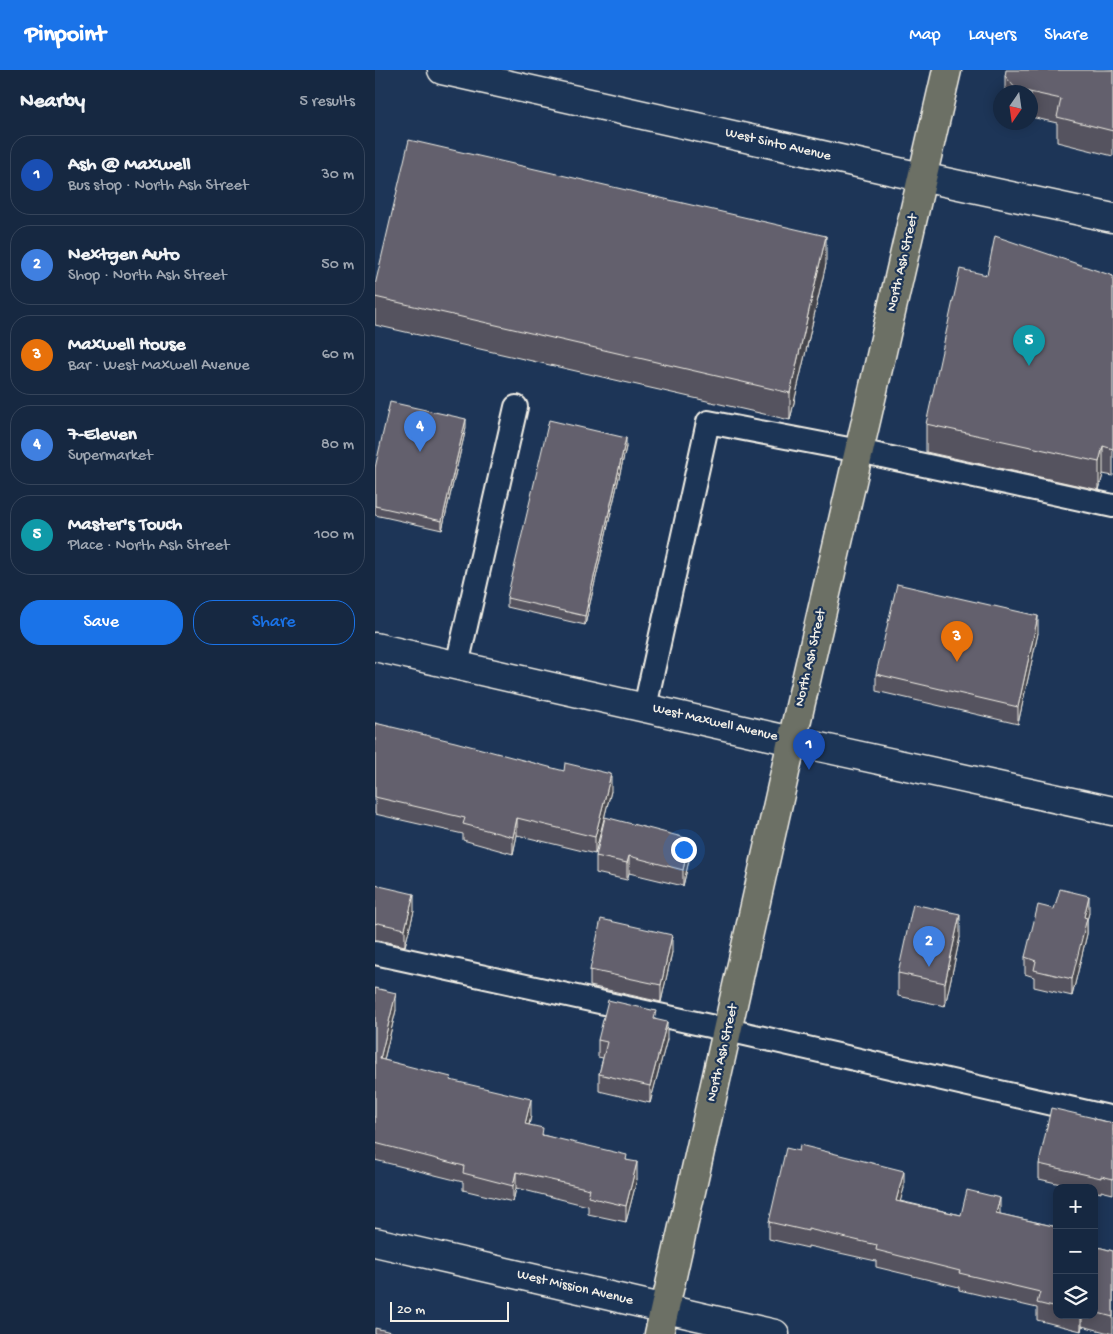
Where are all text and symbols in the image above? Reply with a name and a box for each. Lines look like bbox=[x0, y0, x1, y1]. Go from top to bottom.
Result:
text: Pinpoint bbox=[25, 21, 106, 50]
text: Map bbox=[909, 25, 941, 46]
text: Layers bbox=[969, 25, 1016, 46]
text: Share bbox=[1044, 25, 1088, 46]
north arrow bbox=[993, 85, 1038, 130]
text: Nearby bbox=[20, 90, 85, 115]
text: 5 results bbox=[300, 93, 355, 112]
street label: West Sinto Avenue bbox=[724, 125, 833, 166]
text: Ash @ Maxwell bbox=[68, 154, 191, 177]
text: 1 bbox=[34, 166, 40, 185]
text: 30 m bbox=[321, 166, 354, 185]
text: Bus stop · North Ash Street bbox=[68, 177, 248, 196]
street label: North Ash Street bbox=[884, 211, 923, 313]
text: Nextgen Auto bbox=[68, 244, 180, 267]
text: 2 bbox=[33, 256, 41, 275]
text: 50 m bbox=[321, 256, 354, 275]
text: Shop · North Ash Street bbox=[68, 267, 227, 286]
pin: 5 bbox=[1013, 325, 1045, 366]
text: Maxwell House bbox=[68, 334, 186, 357]
text: 3 bbox=[33, 346, 41, 365]
text: 60 m bbox=[322, 346, 354, 365]
text: Bar · West Maxwell Avenue bbox=[68, 357, 249, 376]
pin: 4 bbox=[404, 411, 436, 452]
text: 7-Eleven bbox=[68, 424, 137, 447]
text: 4 bbox=[33, 436, 41, 455]
text: 80 m bbox=[321, 436, 354, 455]
text: Supermarket bbox=[68, 447, 153, 466]
text: Master's Touch bbox=[68, 514, 182, 537]
text: 5 bbox=[33, 526, 41, 545]
text: 100 m bbox=[314, 526, 354, 545]
text: Place · North Ash Street bbox=[68, 537, 229, 556]
button: Save bbox=[20, 600, 183, 645]
button: Share bbox=[193, 600, 355, 645]
street label: North Ash Street bbox=[792, 606, 831, 708]
pin: 3 bbox=[941, 621, 973, 662]
street label: West Maxwell Avenue bbox=[651, 700, 780, 746]
pin: 1 bbox=[793, 729, 825, 770]
your location bbox=[671, 837, 697, 863]
pin: 2 bbox=[913, 926, 945, 967]
street label: North Ash Street bbox=[704, 1001, 743, 1103]
map controls bbox=[1053, 1184, 1098, 1319]
button: + bbox=[1053, 1184, 1098, 1229]
button: − bbox=[1053, 1229, 1098, 1274]
street label: West Mission Avenue bbox=[515, 1266, 636, 1310]
button: layers bbox=[1053, 1274, 1098, 1319]
scale bar bbox=[390, 1299, 509, 1322]
text: 20 m bbox=[397, 1302, 425, 1319]

